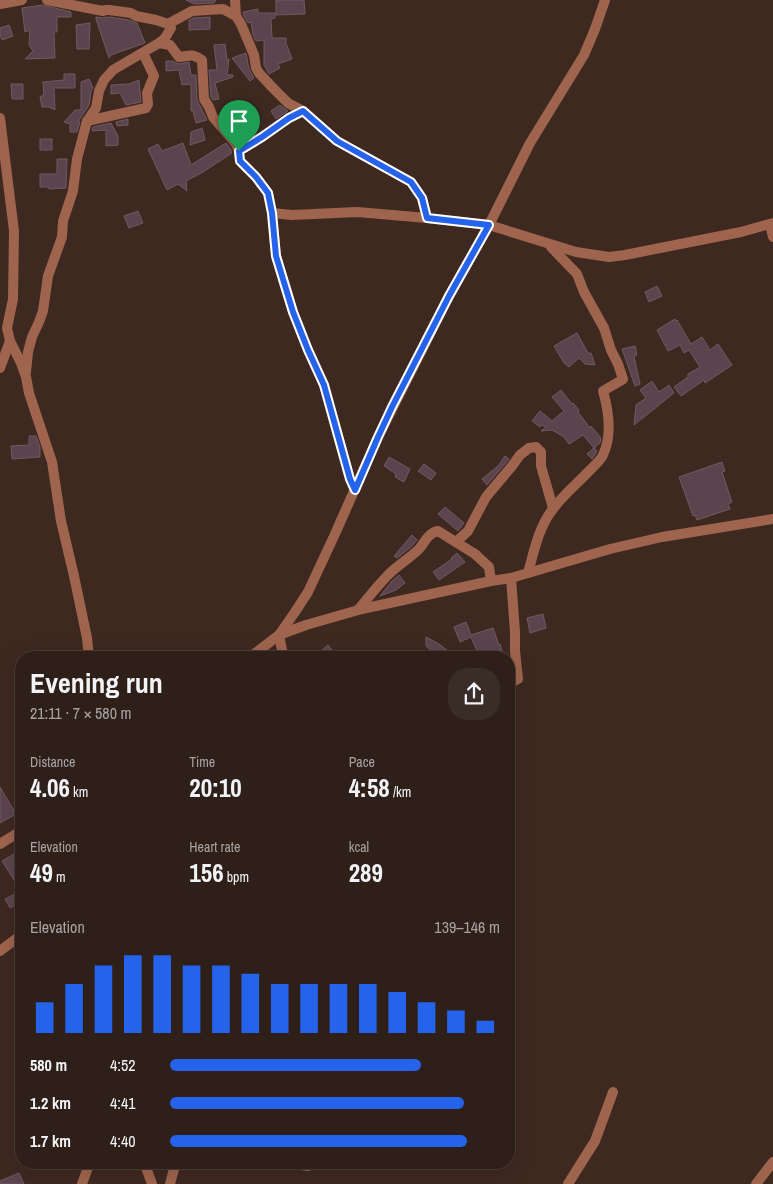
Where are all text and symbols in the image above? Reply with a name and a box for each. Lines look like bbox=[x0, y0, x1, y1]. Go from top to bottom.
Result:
pin bbox=[218, 100, 260, 151]
icon: arrive bbox=[225, 107, 253, 135]
text: Evening run bbox=[30, 664, 163, 702]
button: share bbox=[448, 668, 500, 720]
text: 21:11 · 7 × 580 m bbox=[30, 702, 132, 724]
text: Distance bbox=[30, 753, 75, 771]
text: Time bbox=[189, 753, 215, 771]
text: Pace bbox=[349, 753, 375, 771]
text: 4.06 bbox=[30, 771, 70, 805]
text: 20:10 bbox=[189, 771, 242, 805]
text: 4:58 bbox=[349, 771, 390, 805]
text: km bbox=[70, 783, 88, 801]
text: /km bbox=[390, 783, 411, 801]
text: Elevation bbox=[30, 838, 78, 856]
text: Heart rate bbox=[189, 838, 240, 856]
text: kcal bbox=[349, 838, 369, 856]
text: 49 bbox=[30, 856, 53, 890]
text: 156 bbox=[189, 856, 224, 890]
text: 289 bbox=[349, 856, 383, 890]
text: m bbox=[53, 868, 66, 886]
text: bpm bbox=[224, 868, 249, 886]
text: Elevation bbox=[30, 916, 85, 938]
text: 139–146 m bbox=[434, 916, 500, 938]
text: 580 m bbox=[30, 1054, 67, 1076]
text: 4:52 bbox=[110, 1054, 136, 1076]
text: 1.2 km bbox=[30, 1092, 71, 1114]
text: 4:41 bbox=[110, 1092, 136, 1114]
text: 1.7 km bbox=[30, 1130, 71, 1152]
text: 4:40 bbox=[110, 1130, 136, 1152]

